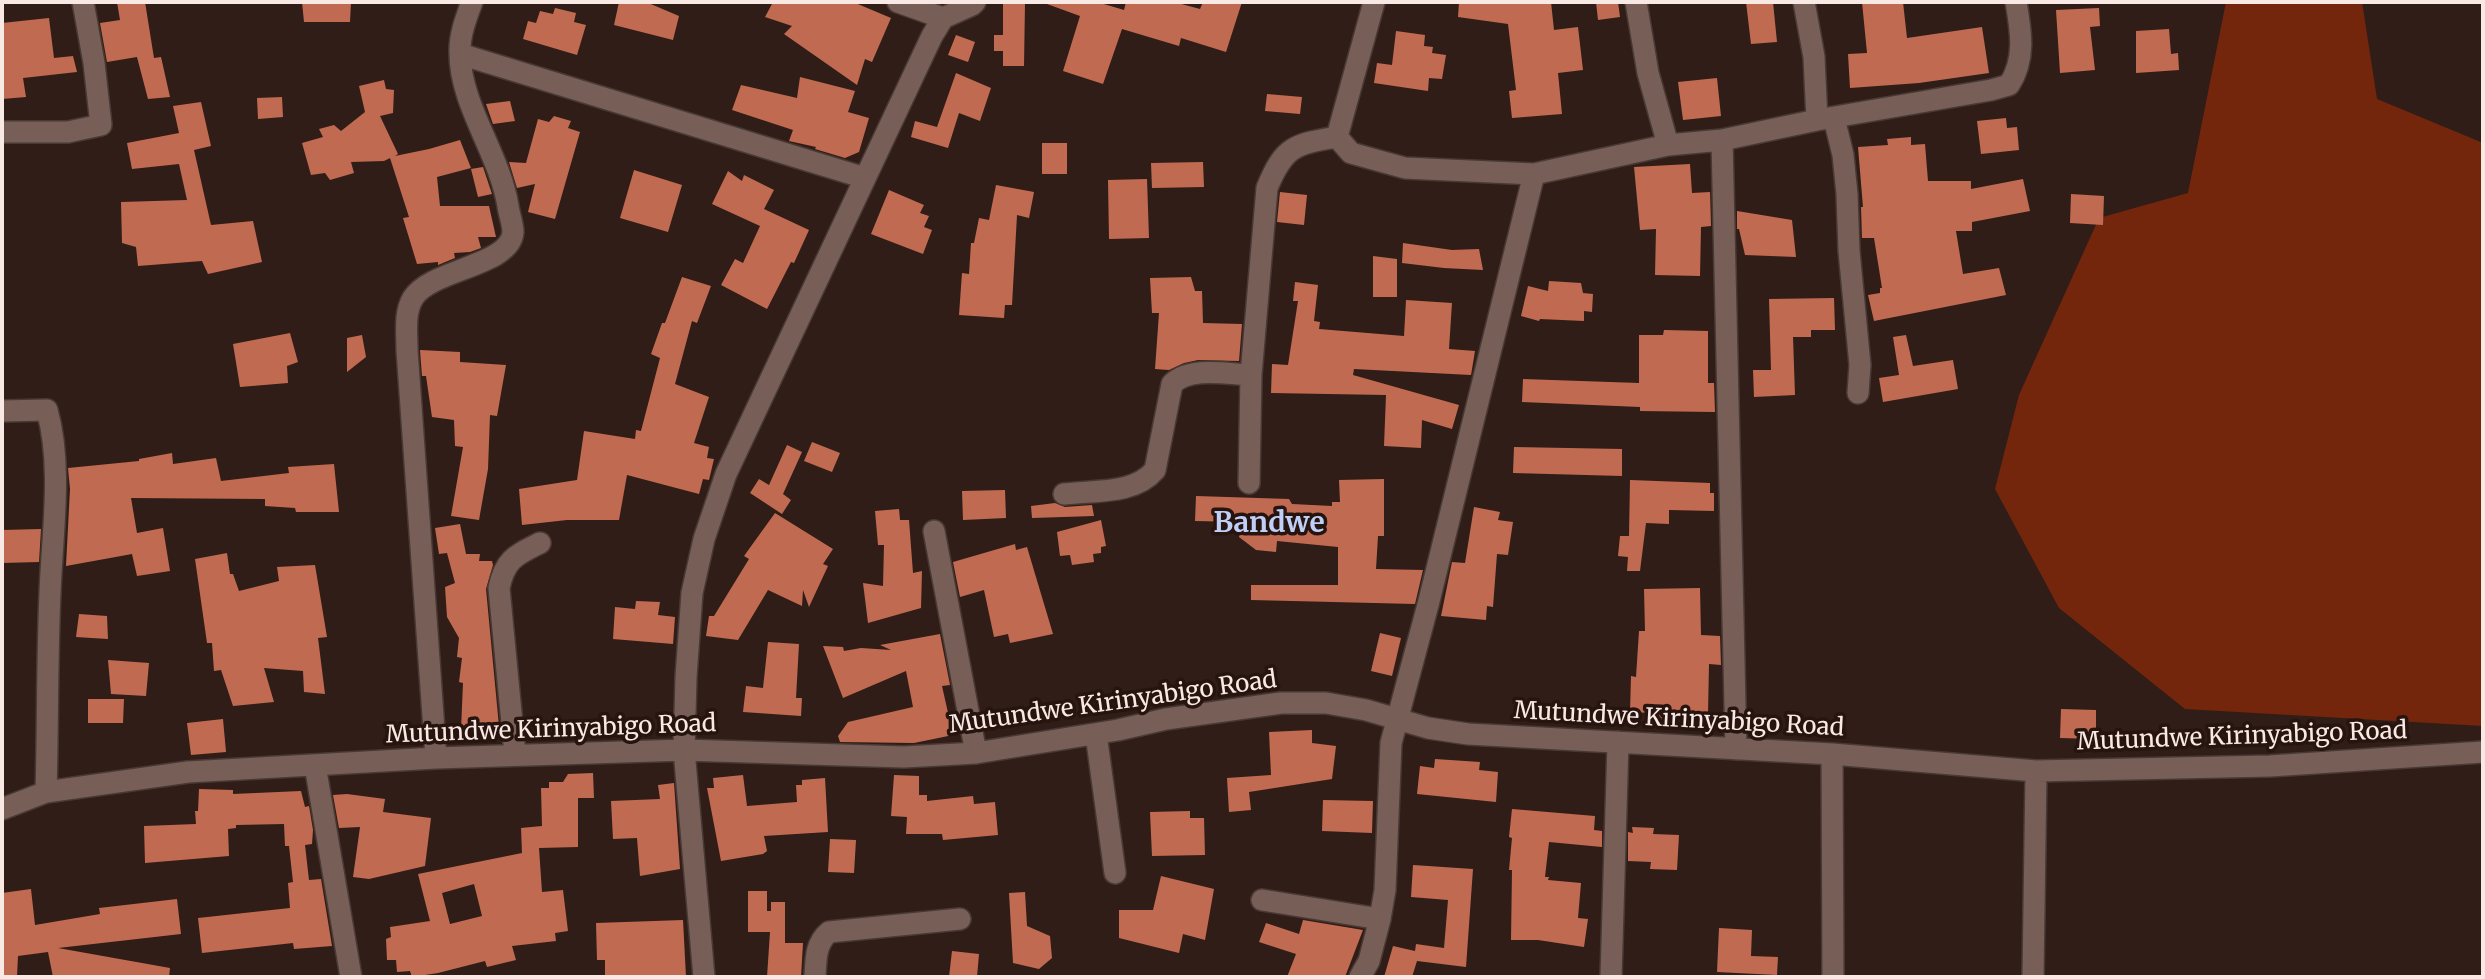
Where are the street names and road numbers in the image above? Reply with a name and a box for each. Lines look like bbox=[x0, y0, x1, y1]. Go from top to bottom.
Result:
street label: Mutundwe Kirinyabigo Road bbox=[947, 666, 1279, 740]
street label: Mutundwe Kirinyabigo Road bbox=[1513, 697, 1845, 743]
street label: Mutundwe Kirinyabigo Road bbox=[385, 710, 717, 750]
street label: Mutundwe Kirinyabigo Road bbox=[2076, 717, 2408, 757]

